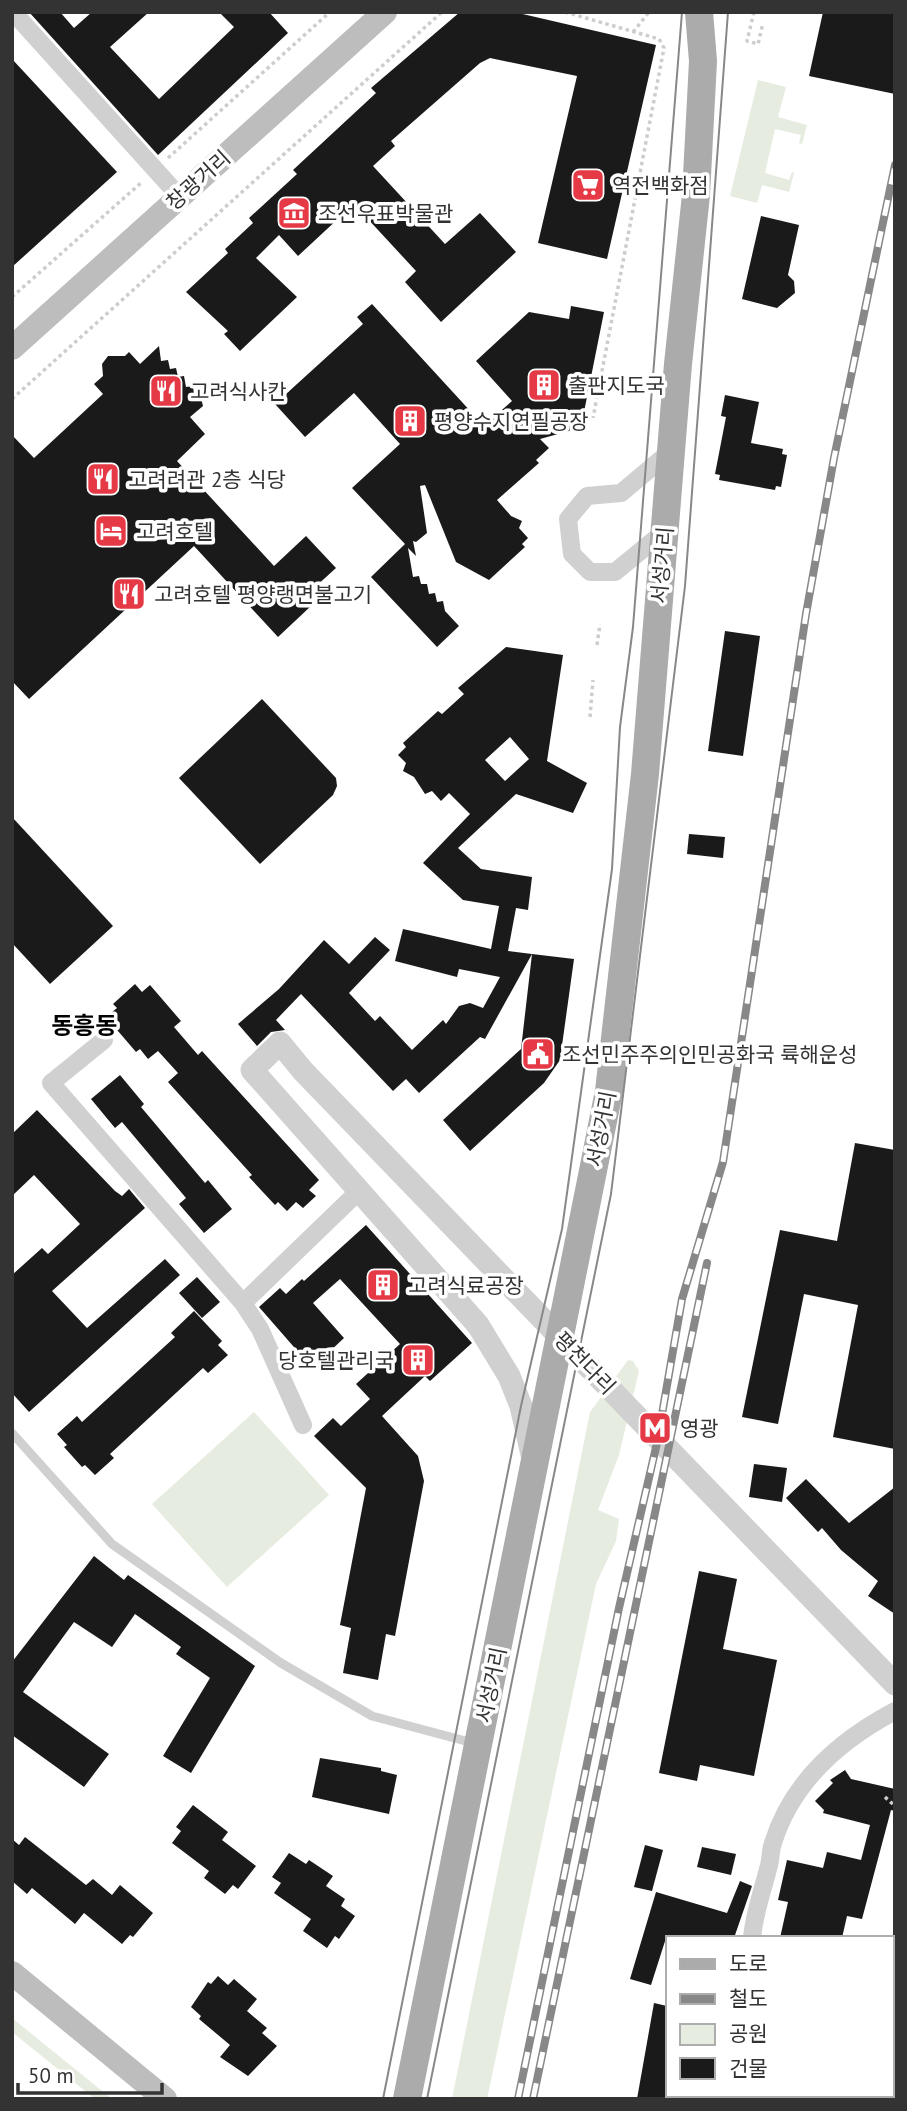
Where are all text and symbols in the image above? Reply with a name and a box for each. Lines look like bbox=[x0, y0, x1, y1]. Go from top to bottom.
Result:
street label: 창광거리 bbox=[160, 144, 236, 216]
supermarket icon: 역전백화점 bbox=[569, 166, 607, 204]
place label: 역전백화점 bbox=[612, 172, 709, 199]
museum icon: 조선우표박물관 bbox=[275, 194, 313, 232]
place label: 조선우표박물관 bbox=[318, 200, 453, 227]
building icon: 출판지도국 bbox=[525, 366, 563, 404]
restaurant icon: 고려식사칸 bbox=[147, 372, 185, 410]
place label: 출판지도국 bbox=[568, 372, 665, 399]
place label: 고려식사칸 bbox=[190, 378, 287, 405]
building icon: 평양수지연필공장 bbox=[391, 402, 429, 440]
place label: 평양수지연필공장 bbox=[434, 408, 589, 435]
restaurant icon: 고려려관 2층 식당 bbox=[84, 460, 122, 498]
place label: 고려려관 2층 식당 bbox=[128, 466, 286, 493]
hotel icon: 고려호텔 bbox=[92, 512, 130, 550]
place label: 고려호텔 bbox=[136, 518, 213, 545]
street label: 서성거리 bbox=[645, 525, 679, 605]
restaurant icon: 고려호텔 평양랭면불고기 bbox=[110, 575, 148, 613]
place label: 고려호텔 평양랭면불고기 bbox=[154, 581, 372, 608]
district label: 동흥동 bbox=[51, 1010, 117, 1041]
public building icon: 조선민주주의인민공화국 륙해운성 bbox=[519, 1035, 557, 1073]
place label: 조선민주주의인민공화국 륙해운성 bbox=[562, 1041, 857, 1068]
street label: 서성거리 bbox=[580, 1088, 622, 1170]
building icon: 고려식료공장 bbox=[364, 1266, 402, 1304]
place label: 고려식료공장 bbox=[408, 1272, 524, 1299]
street label: 평천다리 bbox=[548, 1326, 622, 1400]
building icon: 당호텔관리국 bbox=[399, 1341, 437, 1379]
place label: 당호텔관리국 bbox=[278, 1347, 394, 1374]
metro station icon: 영광 bbox=[636, 1409, 674, 1447]
place label: 영광 bbox=[680, 1415, 719, 1442]
street label: 서성거리 bbox=[470, 1644, 512, 1726]
legend bbox=[666, 1936, 893, 2097]
text: 도로 bbox=[729, 1950, 768, 1977]
text: 철도 bbox=[729, 1985, 768, 2012]
text: 공원 bbox=[729, 2020, 768, 2047]
scale bar bbox=[18, 2052, 161, 2096]
text: 건물 bbox=[729, 2055, 768, 2082]
text: 50 m bbox=[28, 2062, 74, 2089]

